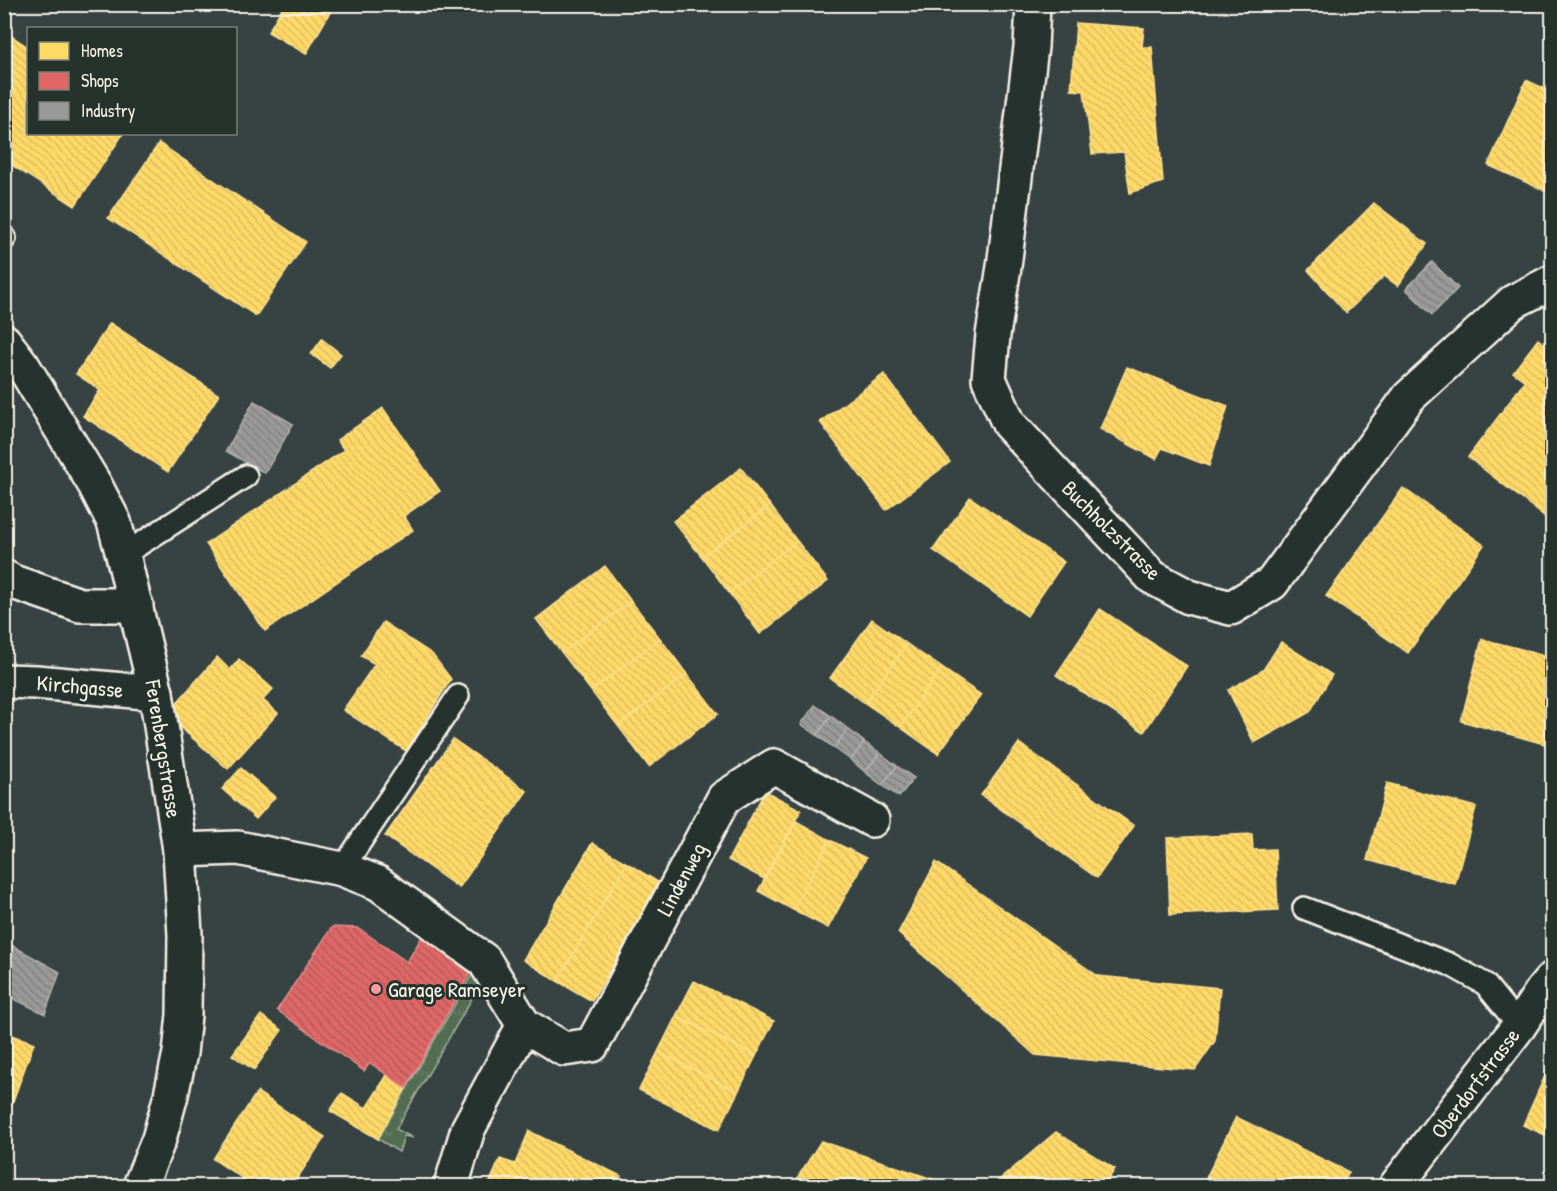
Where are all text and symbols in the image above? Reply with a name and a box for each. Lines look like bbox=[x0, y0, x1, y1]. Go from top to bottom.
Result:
legend bbox=[27, 27, 237, 135]
text: Homes bbox=[81, 38, 123, 63]
text: Shops bbox=[81, 68, 119, 93]
text: Industry bbox=[81, 98, 136, 123]
street label: Buchholzstrasse bbox=[1055, 473, 1169, 587]
street label: Kirchgasse bbox=[35, 667, 125, 705]
street label: Ferenbergstrasse bbox=[138, 677, 190, 820]
street label: Lindenweg bbox=[649, 837, 713, 921]
place label: Garage Ramseyer bbox=[388, 974, 526, 1004]
marker: Garage Ramseyer bbox=[369, 982, 383, 996]
street label: Oberdorfstrasse bbox=[1424, 1021, 1527, 1144]

